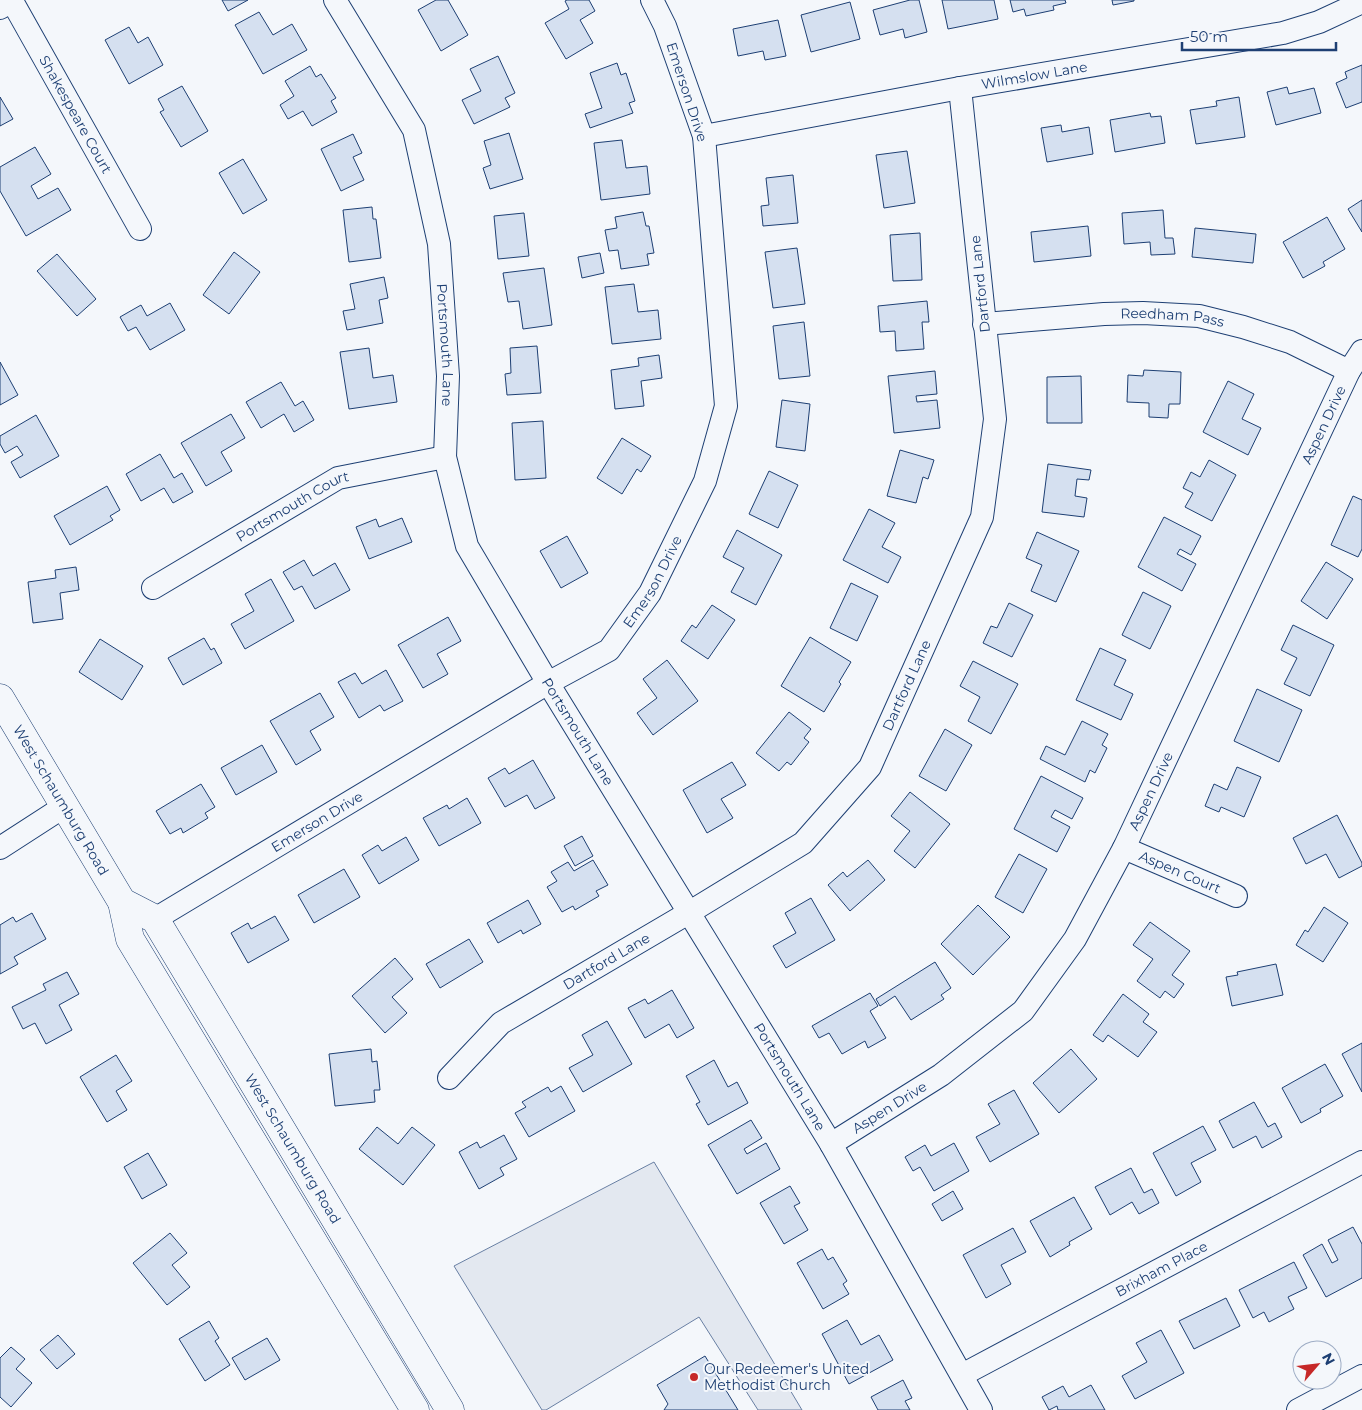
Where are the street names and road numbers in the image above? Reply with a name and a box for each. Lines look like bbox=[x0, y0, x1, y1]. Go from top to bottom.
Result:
street label: Emerson Drive bbox=[662, 40, 712, 144]
street label: Shakespeare Court bbox=[35, 52, 116, 177]
street label: Wilmslow Lane bbox=[980, 57, 1089, 93]
street label: Dartford Lane bbox=[966, 234, 994, 334]
street label: Portsmouth Lane bbox=[433, 283, 457, 407]
street label: Reedham Pass bbox=[1120, 304, 1226, 331]
street label: Aspen Drive bbox=[1297, 383, 1350, 467]
street label: Portsmouth Court bbox=[233, 467, 351, 546]
street label: Emerson Drive bbox=[619, 533, 686, 631]
street label: Dartford Lane bbox=[878, 637, 935, 734]
street label: Portsmouth Lane bbox=[538, 674, 618, 789]
street label: West Schaumburg Road bbox=[9, 722, 113, 879]
street label: Aspen Drive bbox=[1125, 749, 1177, 833]
street label: Emerson Drive bbox=[268, 787, 366, 856]
street label: Aspen Court bbox=[1136, 847, 1224, 898]
street label: Dartford Lane bbox=[560, 929, 653, 994]
street label: Portsmouth Lane bbox=[750, 1019, 830, 1134]
street label: West Schaumburg Road bbox=[241, 1070, 345, 1227]
street label: Aspen Drive bbox=[849, 1077, 930, 1137]
street label: Brixham Place bbox=[1112, 1237, 1211, 1301]

